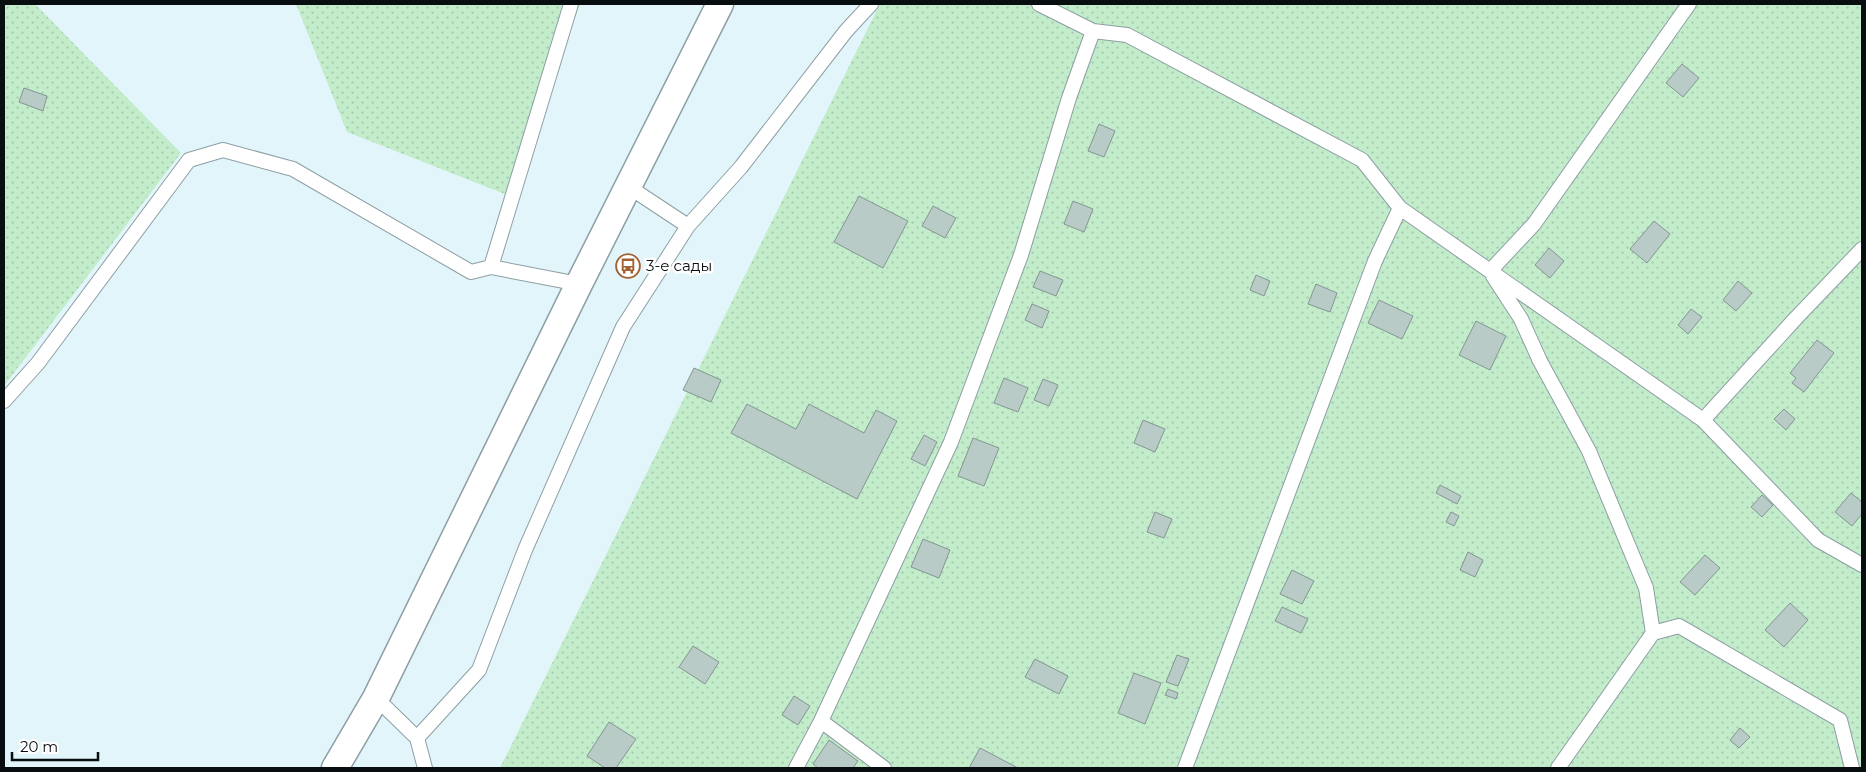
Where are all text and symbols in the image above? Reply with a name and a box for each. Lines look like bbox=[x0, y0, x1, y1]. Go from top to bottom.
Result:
bus stop icon: 3-е сады bbox=[615, 253, 641, 279]
place label: 3-е сады bbox=[646, 256, 712, 275]
scale bar bbox=[12, 730, 99, 762]
text: 20 m bbox=[20, 737, 58, 756]

